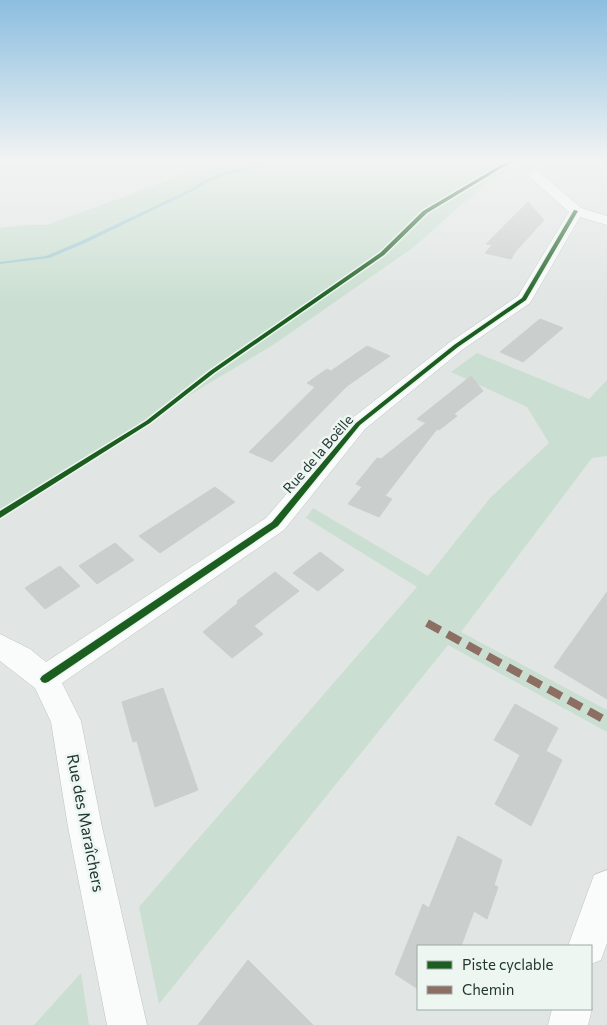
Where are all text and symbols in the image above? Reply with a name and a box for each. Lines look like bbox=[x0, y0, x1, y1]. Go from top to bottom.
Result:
street label: Rue de la Boëlle bbox=[279, 411, 356, 496]
street label: Rue des Maraîchers bbox=[64, 752, 109, 894]
legend bbox=[417, 945, 592, 1010]
text: Piste cyclable bbox=[462, 955, 554, 973]
text: Chemin bbox=[462, 980, 514, 998]

